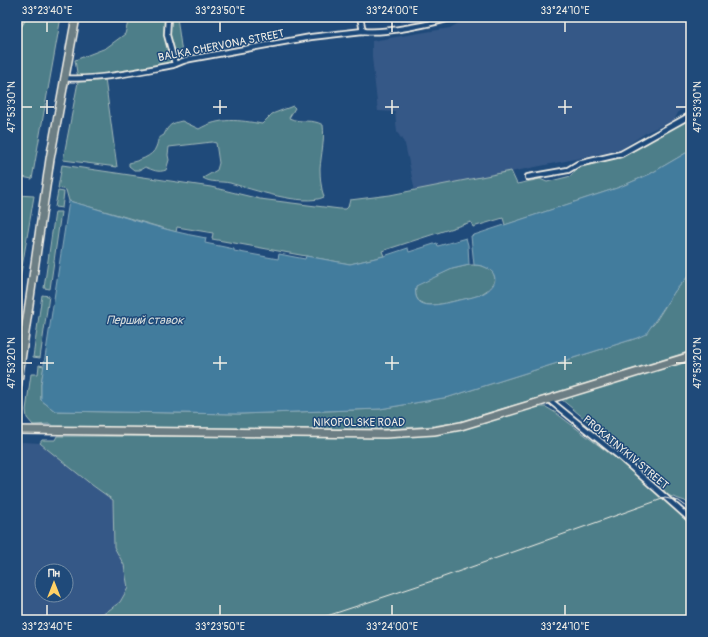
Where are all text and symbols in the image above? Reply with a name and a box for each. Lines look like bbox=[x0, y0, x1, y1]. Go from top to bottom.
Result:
text: 33°23'40"E bbox=[22, 5, 72, 17]
text: 33°23'50"E bbox=[195, 5, 245, 17]
text: 33°24'00"E bbox=[366, 5, 418, 17]
text: 33°24'10"E bbox=[541, 5, 589, 17]
street label: BALKA CHERVONA STREET bbox=[157, 27, 285, 64]
text: 47°53'30"N bbox=[6, 81, 18, 133]
text: 47°53'30"N bbox=[692, 81, 704, 133]
water label: Перший ставок bbox=[107, 313, 185, 328]
text: 47°53'20"N bbox=[6, 337, 18, 389]
text: 47°53'20"N bbox=[692, 337, 704, 389]
street label: PROKATNYKIV STREET bbox=[580, 413, 671, 492]
street label: NIKOPOLSKE ROAD bbox=[313, 416, 405, 429]
north arrow bbox=[34, 563, 74, 603]
text: Пн bbox=[48, 567, 61, 580]
text: 33°23'40"E bbox=[22, 621, 72, 633]
text: 33°23'50"E bbox=[195, 621, 245, 633]
text: 33°24'00"E bbox=[366, 621, 418, 633]
text: 33°24'10"E bbox=[541, 621, 589, 633]

